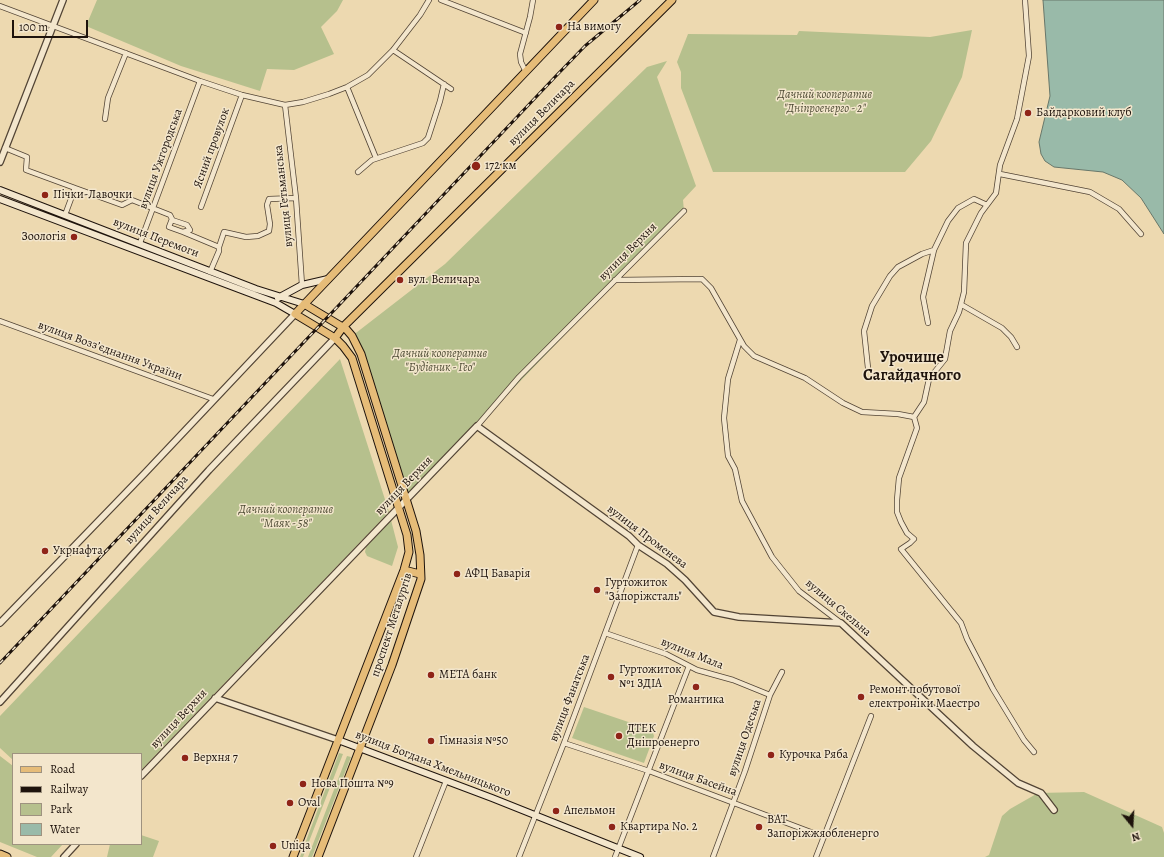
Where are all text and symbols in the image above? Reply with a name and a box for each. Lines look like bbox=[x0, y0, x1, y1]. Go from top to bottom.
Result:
scale bar bbox=[14, 12, 90, 38]
text: 100 m bbox=[19, 19, 48, 35]
place label: На вимогу bbox=[567, 20, 621, 34]
marker: На вимогу bbox=[554, 22, 564, 32]
street label: вулиця Величара bbox=[506, 77, 578, 149]
park label: Дачний кооператив "Дніпроенерго - 2" bbox=[778, 88, 872, 116]
street label: Ясний провулок bbox=[191, 106, 233, 190]
place label: Байдарковий клуб bbox=[1036, 106, 1132, 120]
street label: вулиця Ужгородська bbox=[136, 107, 186, 211]
marker: Байдарковий клуб bbox=[1023, 108, 1033, 118]
street label: вулиця Гетьманська bbox=[271, 144, 297, 248]
place label: 172 км bbox=[485, 159, 516, 173]
marker: 172 км bbox=[470, 160, 482, 172]
place label: Пічки-Лавочки bbox=[53, 188, 132, 202]
marker: Пічки-Лавочки bbox=[40, 190, 50, 200]
street label: вулиця Перемоги bbox=[111, 215, 201, 261]
street label: вулиця Верхня bbox=[596, 220, 660, 284]
place label: Зоологія bbox=[21, 230, 66, 244]
marker: Зоологія bbox=[69, 232, 79, 242]
place label: вул. Величара bbox=[408, 273, 480, 287]
marker: вул. Величара bbox=[395, 275, 405, 285]
street label: вулиця Воззʼєднання України bbox=[36, 318, 184, 384]
park label: Дачний кооператив "Будівник - Гео" bbox=[393, 347, 487, 375]
district label: Урочище Сагайдачного bbox=[863, 348, 961, 386]
street label: вулиця Верхня bbox=[372, 454, 436, 518]
street label: вулиця Величара bbox=[122, 473, 192, 547]
street label: вулиця Променева bbox=[604, 502, 690, 572]
park label: Дачний кооператив "Маяк - 58" bbox=[239, 503, 333, 531]
place label: Укрнафта bbox=[53, 544, 103, 558]
marker: Укрнафта bbox=[40, 546, 50, 556]
place label: АФЦ Баварiя bbox=[465, 567, 530, 581]
marker: АФЦ Баварiя bbox=[452, 569, 462, 579]
street label: проспект Металургів bbox=[368, 571, 416, 679]
place label: Гуртожиток "Запоріжсталь" bbox=[605, 576, 682, 604]
street label: вулиця Скельна bbox=[802, 576, 874, 640]
marker: Гуртожиток "Запоріжсталь" bbox=[592, 585, 602, 595]
street label: вулиця Мала bbox=[659, 635, 725, 673]
street label: вулиця Фанатська bbox=[547, 652, 593, 744]
place label: Гуртожиток №1 ЗДІА bbox=[619, 663, 682, 691]
place label: МЕТА банк bbox=[439, 668, 497, 682]
marker: МЕТА банк bbox=[426, 670, 436, 680]
marker: Гуртожиток №1 ЗДІА bbox=[606, 672, 616, 682]
marker: Романтика bbox=[691, 682, 701, 692]
place label: Ремонт побутової електроніки Маестро bbox=[869, 683, 980, 711]
street label: вулиця Верхня bbox=[148, 686, 210, 752]
marker: Ремонт побутової електроніки Маестро bbox=[856, 692, 866, 702]
place label: Романтика bbox=[668, 693, 724, 707]
street label: вулиця Одеська bbox=[725, 698, 765, 778]
place label: ДТЕК Дніпроенерго bbox=[627, 722, 700, 750]
street label: вулиця Богдана Хмельницького bbox=[353, 728, 513, 800]
marker: ДТЕК Дніпроенерго bbox=[614, 731, 624, 741]
place label: Гімназія №50 bbox=[439, 734, 508, 748]
marker: Гімназія №50 bbox=[426, 736, 436, 746]
place label: Курочка Ряба bbox=[779, 748, 848, 762]
marker: Курочка Ряба bbox=[766, 750, 776, 760]
place label: Верхня 7 bbox=[193, 751, 238, 765]
legend bbox=[12, 753, 142, 845]
marker: Верхня 7 bbox=[180, 753, 190, 763]
street label: вулиця Басейна bbox=[657, 758, 739, 800]
text: Road bbox=[50, 761, 75, 777]
place label: Нова Пошта №9 bbox=[311, 777, 394, 791]
marker: Нова Пошта №9 bbox=[298, 779, 308, 789]
text: Railway bbox=[50, 781, 88, 797]
place label: Oval bbox=[298, 796, 320, 810]
marker: Oval bbox=[285, 798, 295, 808]
text: Park bbox=[50, 801, 73, 817]
place label: Апельмон bbox=[564, 804, 615, 818]
north arrow bbox=[1112, 805, 1152, 845]
marker: Апельмон bbox=[551, 806, 561, 816]
place label: ВАТ Запоріжжяобленерго bbox=[767, 813, 879, 841]
place label: Квартира No. 2 bbox=[620, 820, 697, 834]
text: Water bbox=[50, 821, 80, 837]
marker: Квартира No. 2 bbox=[607, 822, 617, 832]
marker: ВАТ Запоріжжяобленерго bbox=[754, 822, 764, 832]
text: N bbox=[1130, 829, 1142, 845]
place label: Uniqa bbox=[281, 839, 311, 853]
marker: Uniqa bbox=[268, 841, 278, 851]

